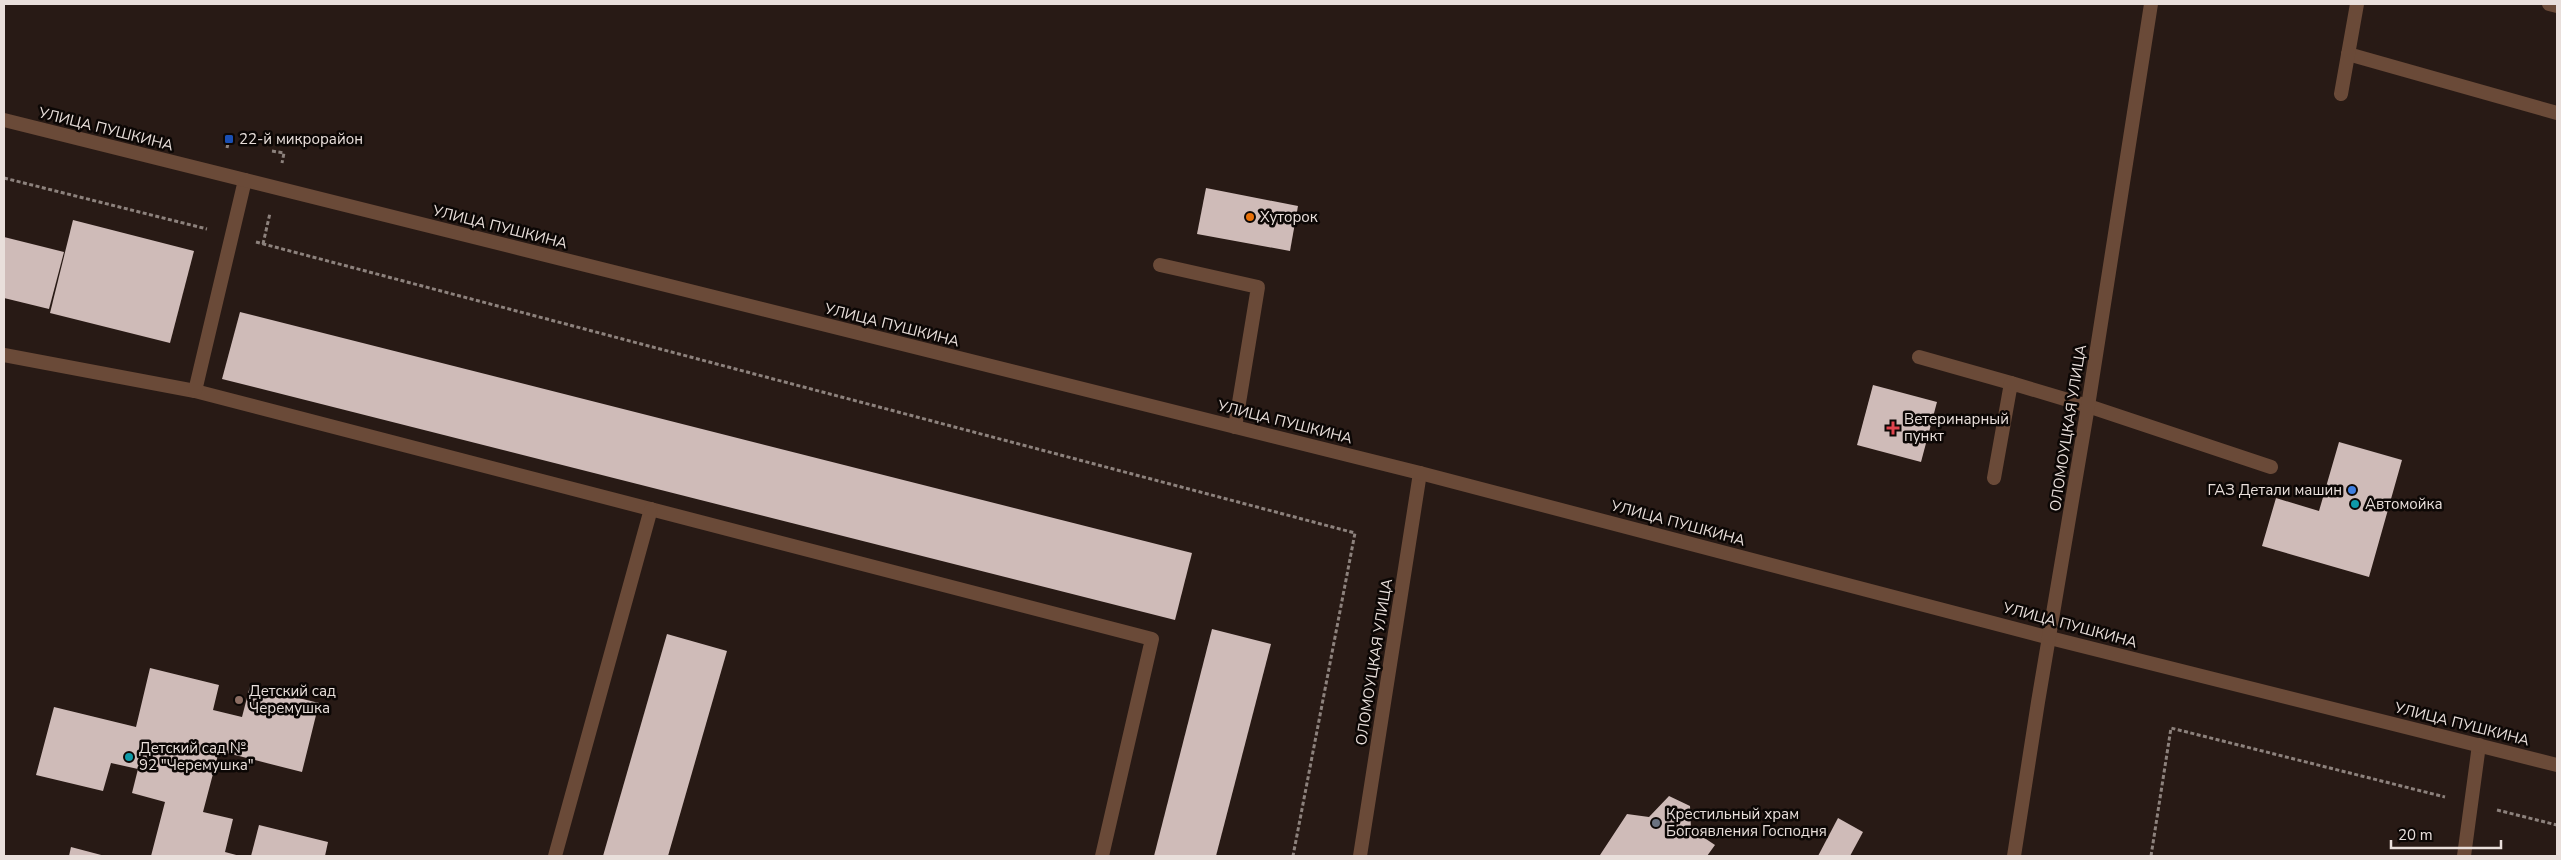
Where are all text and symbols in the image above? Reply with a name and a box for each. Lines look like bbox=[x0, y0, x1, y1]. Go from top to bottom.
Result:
street label: УЛИЦА ПУШКИНА bbox=[35, 102, 176, 155]
place label: 22-й микрорайон bbox=[239, 129, 363, 149]
marker: 22-й микрорайон bbox=[223, 133, 235, 145]
street label: УЛИЦА ПУШКИНА bbox=[429, 200, 570, 253]
place label: Хуторок bbox=[1260, 207, 1318, 227]
marker: Хуторок bbox=[1244, 211, 1256, 223]
street label: УЛИЦА ПУШКИНА bbox=[821, 298, 962, 351]
street label: ОЛОМОУЦКАЯ УЛИЦА bbox=[2045, 343, 2091, 513]
street label: УЛИЦА ПУШКИНА bbox=[1214, 395, 1355, 448]
place label: Ветеринарный пункт bbox=[1904, 409, 2009, 446]
marker: Ветеринарный пункт bbox=[1886, 421, 1900, 435]
place label: ГАЗ Детали машин bbox=[2208, 480, 2342, 500]
marker: ГАЗ Детали машин bbox=[2346, 484, 2358, 496]
place label: Автомойка bbox=[2365, 494, 2443, 514]
street label: УЛИЦА ПУШКИНА bbox=[1608, 495, 1747, 551]
marker: Автомойка bbox=[2349, 498, 2361, 510]
street label: ОЛОМОУЦКАЯ УЛИЦА bbox=[1351, 577, 1397, 747]
street label: УЛИЦА ПУШКИНА bbox=[2000, 597, 2139, 653]
place label: Детский сад Черемушка bbox=[249, 681, 336, 718]
marker: Детский сад Черемушка bbox=[233, 694, 245, 706]
street label: УЛИЦА ПУШКИНА bbox=[2391, 697, 2532, 750]
place label: Детский сад № 92 "Черемушка" bbox=[139, 738, 254, 775]
marker: Детский сад № 92 "Черемушка" bbox=[123, 751, 135, 763]
place label: Крестильный храм Богоявления Господня bbox=[1666, 804, 1827, 841]
marker: Крестильный храм Богоявления Господня bbox=[1650, 817, 1662, 829]
scale bar bbox=[2391, 818, 2501, 850]
text: 20 m bbox=[2398, 825, 2433, 845]

